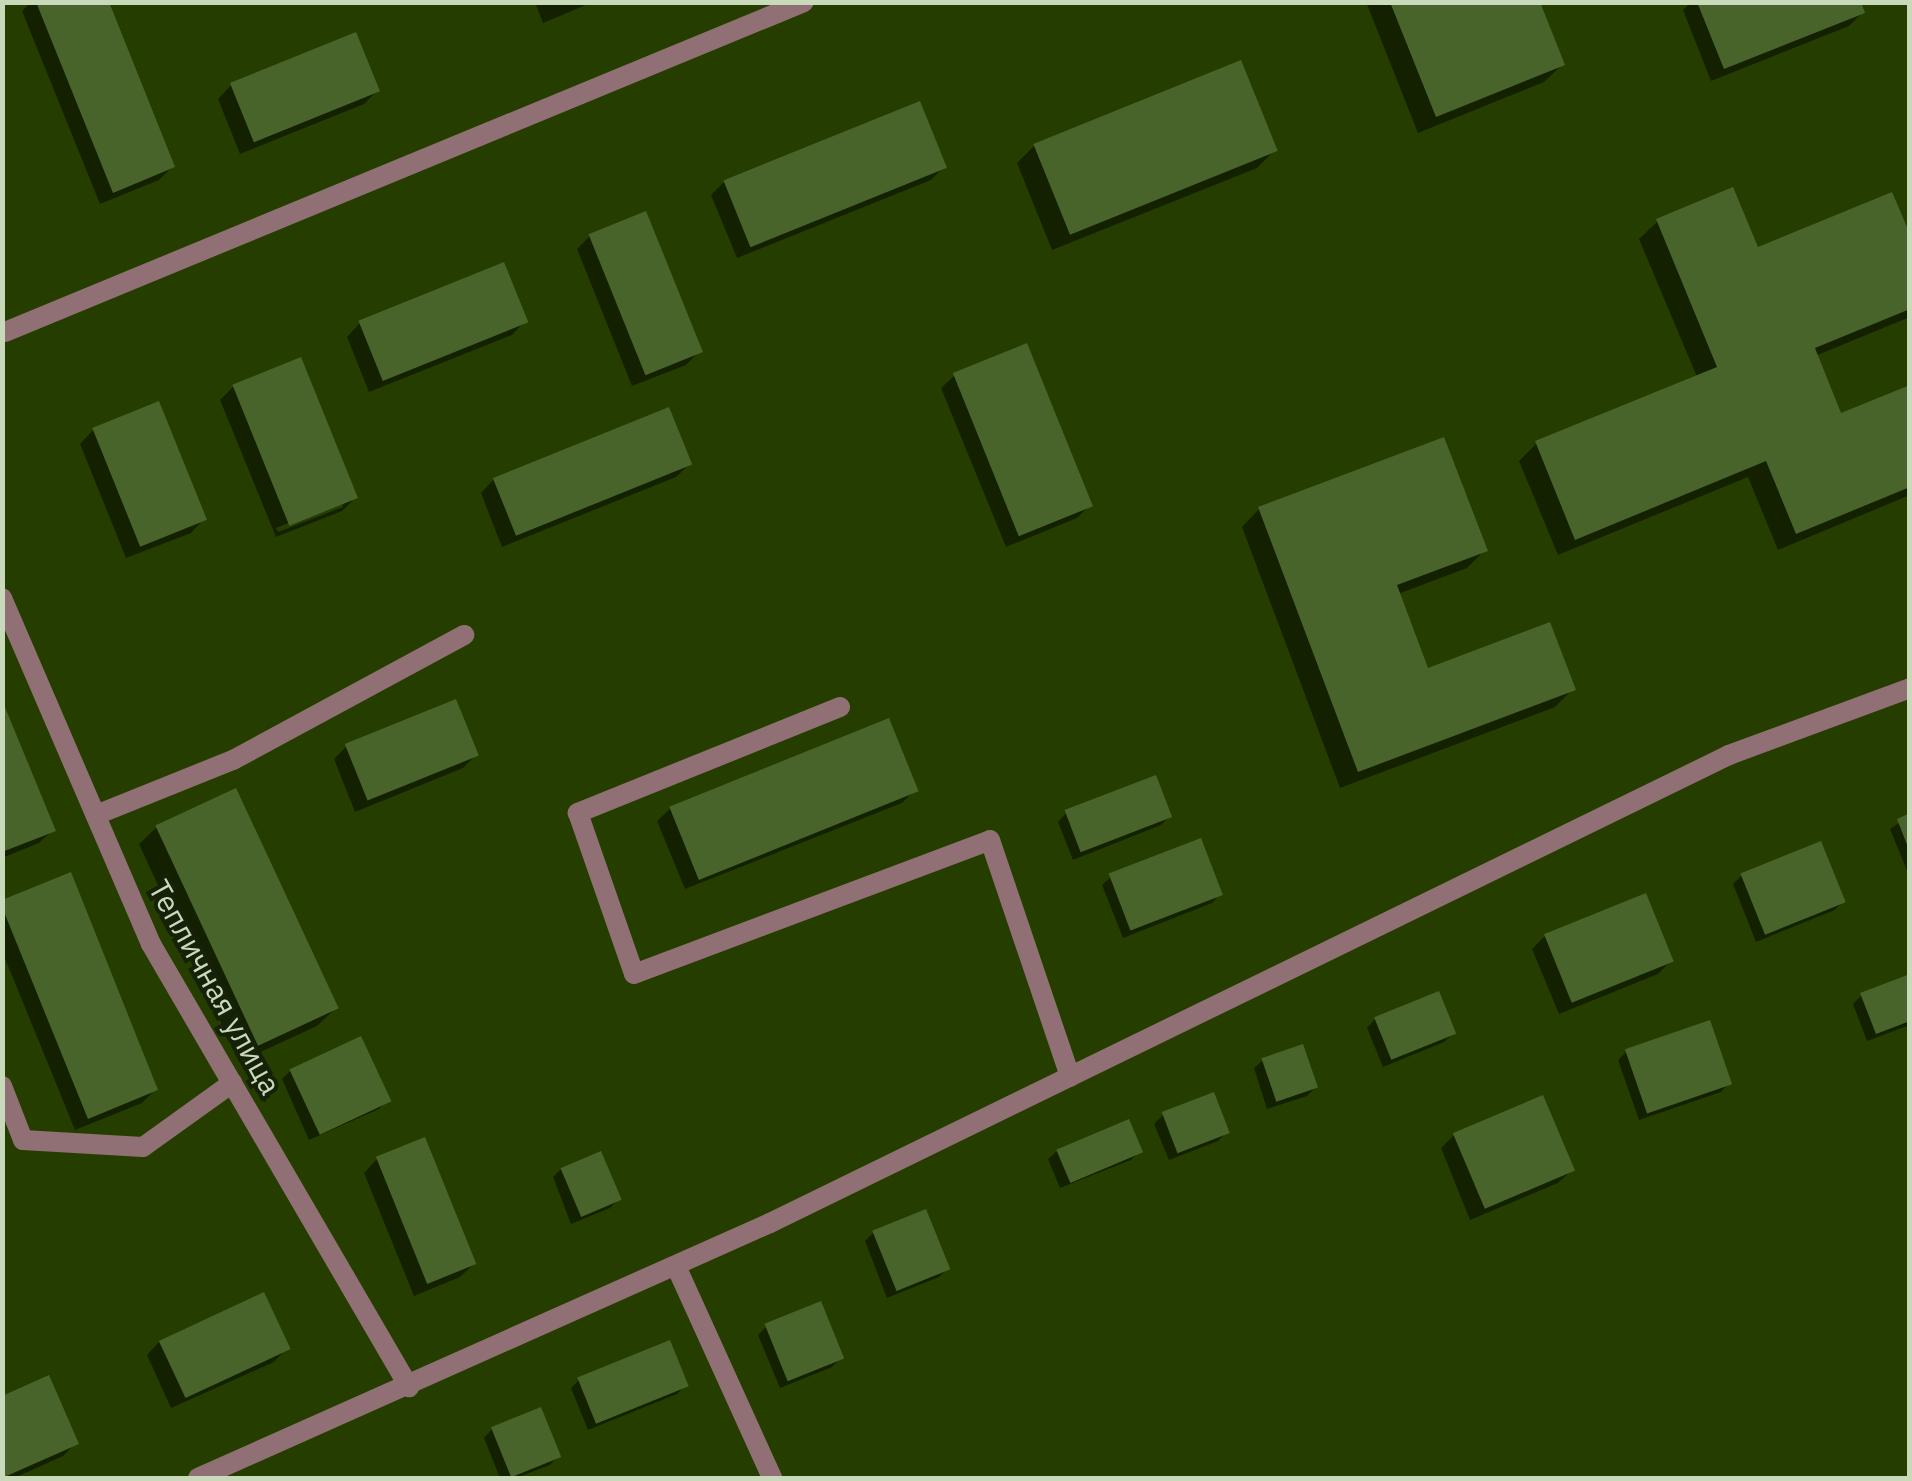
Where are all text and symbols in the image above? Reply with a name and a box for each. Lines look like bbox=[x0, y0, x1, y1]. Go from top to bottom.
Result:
street label: Тепличная улица bbox=[141, 874, 289, 1100]

